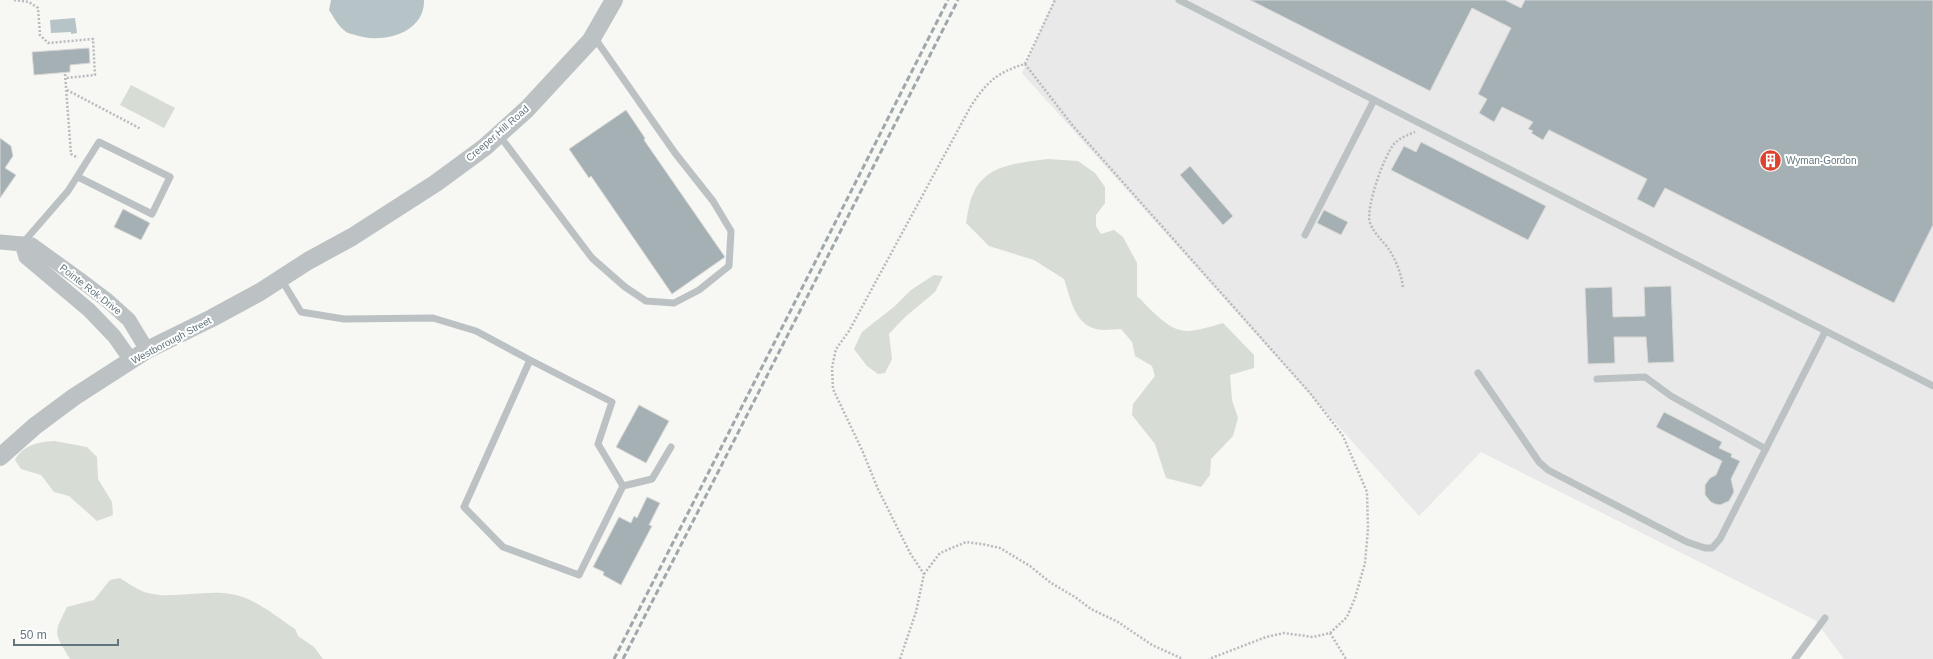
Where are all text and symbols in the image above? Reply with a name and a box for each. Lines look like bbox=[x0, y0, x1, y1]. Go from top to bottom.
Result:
street label: Creeper Hill Road bbox=[464, 103, 531, 164]
building icon: Wyman-Gordon bbox=[1757, 147, 1783, 173]
place label: Wyman-Gordon bbox=[1786, 155, 1857, 166]
street label: Pointe Rok Drive bbox=[58, 262, 124, 317]
street label: Westborough Street bbox=[129, 315, 213, 366]
scale bar bbox=[14, 621, 118, 647]
text: 50 m bbox=[20, 628, 47, 642]

